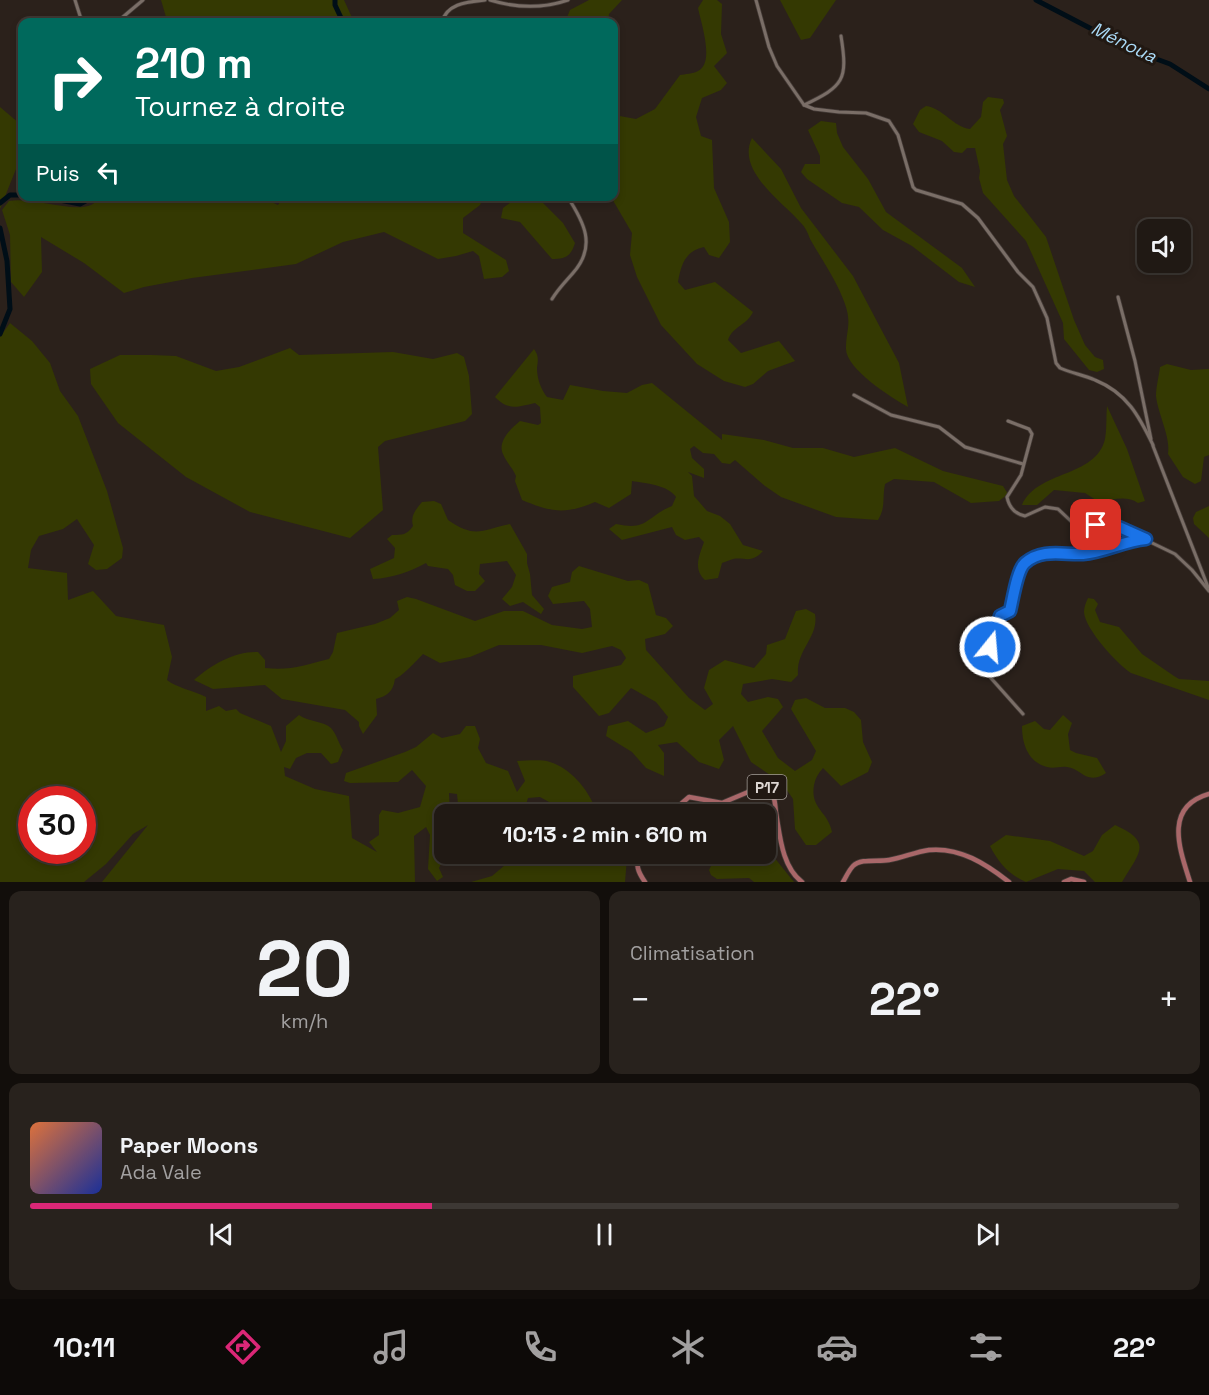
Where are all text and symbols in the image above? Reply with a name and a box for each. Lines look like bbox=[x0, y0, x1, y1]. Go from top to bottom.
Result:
water label: Ménoua bbox=[1088, 16, 1161, 68]
text: 210 m bbox=[135, 37, 253, 90]
icon: right bbox=[36, 42, 114, 120]
text: Tournez à droite bbox=[135, 89, 345, 124]
icon: left bbox=[92, 156, 125, 189]
text: Puis bbox=[36, 159, 80, 187]
map controls bbox=[1137, 219, 1191, 273]
button: sound bbox=[1137, 219, 1191, 273]
pin bbox=[1070, 499, 1121, 550]
icon: arrive bbox=[1079, 508, 1112, 541]
position arrow bbox=[958, 615, 1022, 679]
road number: P17 bbox=[748, 775, 786, 799]
speed limit sign: 30 bbox=[18, 786, 96, 864]
text: 10:13 · 2 min · 610 m bbox=[503, 820, 707, 848]
text: 20 bbox=[256, 919, 353, 1019]
text: Climatisation bbox=[630, 940, 755, 966]
text: 22° bbox=[869, 971, 940, 1028]
text: − bbox=[630, 979, 650, 1021]
text: + bbox=[1159, 979, 1179, 1021]
text: km/h bbox=[281, 1008, 328, 1034]
text: Paper Moons bbox=[120, 1131, 258, 1159]
text: Ada Vale bbox=[120, 1159, 202, 1185]
icon: previous bbox=[205, 1218, 238, 1251]
icon: pause bbox=[588, 1218, 621, 1251]
icon: next bbox=[971, 1218, 1004, 1251]
icon: directions bbox=[222, 1326, 264, 1368]
icon: music bbox=[370, 1326, 412, 1368]
icon: phone bbox=[519, 1326, 561, 1368]
icon: climate bbox=[667, 1326, 709, 1368]
icon: car bbox=[816, 1326, 858, 1368]
icon: filters bbox=[965, 1326, 1007, 1368]
text: 10:11 bbox=[53, 1330, 115, 1365]
text: 22° bbox=[1113, 1330, 1156, 1365]

